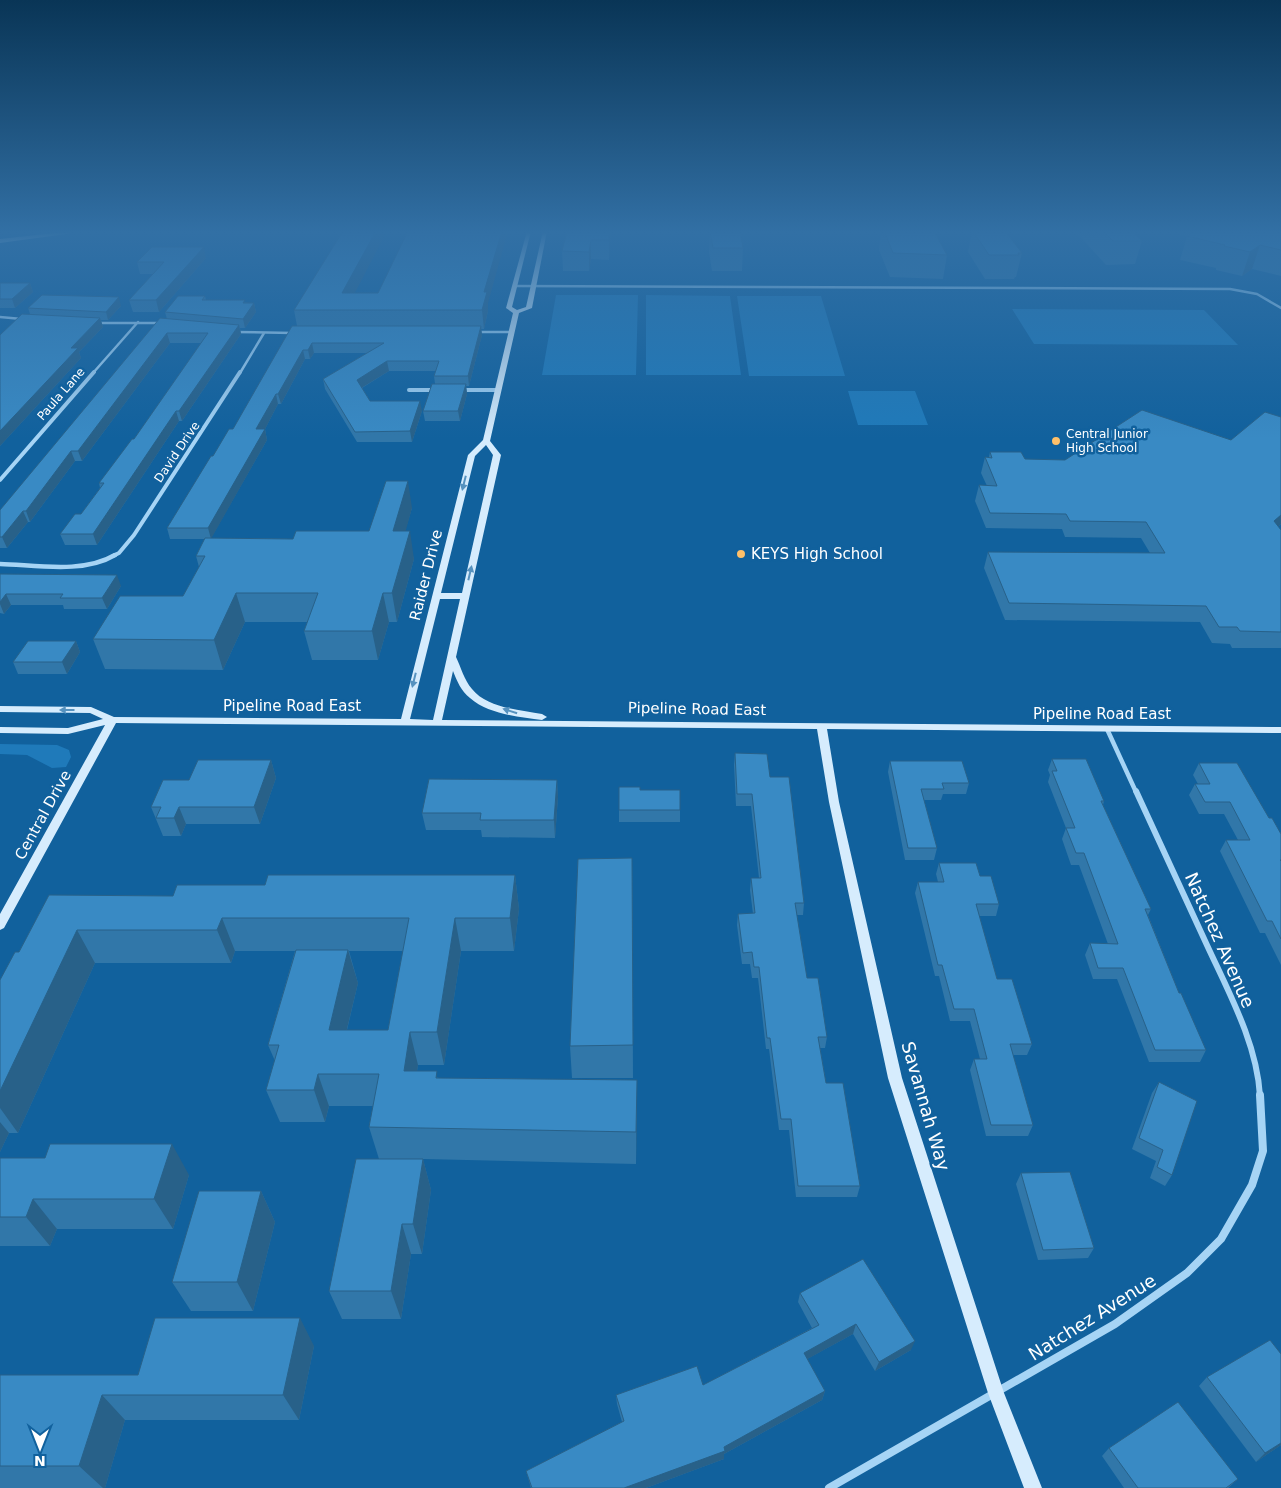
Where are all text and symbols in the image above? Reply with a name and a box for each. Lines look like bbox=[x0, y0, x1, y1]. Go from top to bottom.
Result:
street label: Paula Lane bbox=[34, 365, 88, 423]
street label: David Drive bbox=[151, 419, 203, 485]
place label: Central Junior High School bbox=[1066, 427, 1148, 455]
marker: Central Junior High School bbox=[1050, 435, 1062, 447]
one-way arrow bbox=[460, 476, 468, 491]
street label: Raider Drive bbox=[406, 528, 446, 622]
place label: KEYS High School bbox=[751, 545, 883, 563]
marker: KEYS High School bbox=[735, 548, 747, 560]
one-way arrow bbox=[466, 566, 474, 581]
one-way arrow bbox=[410, 673, 418, 688]
street label: Pipeline Road East bbox=[223, 697, 361, 715]
street label: Pipeline Road East bbox=[628, 699, 766, 719]
street label: Pipeline Road East bbox=[1033, 705, 1171, 723]
one-way arrow bbox=[58, 706, 74, 714]
one-way arrow bbox=[502, 706, 517, 714]
street label: Central Drive bbox=[11, 767, 75, 863]
street label: Natchez Avenue bbox=[1181, 869, 1259, 1011]
street label: Savannah Way bbox=[898, 1039, 955, 1173]
street label: Natchez Avenue bbox=[1025, 1269, 1159, 1365]
north arrow bbox=[15, 1423, 65, 1473]
text: N bbox=[34, 1453, 46, 1469]

